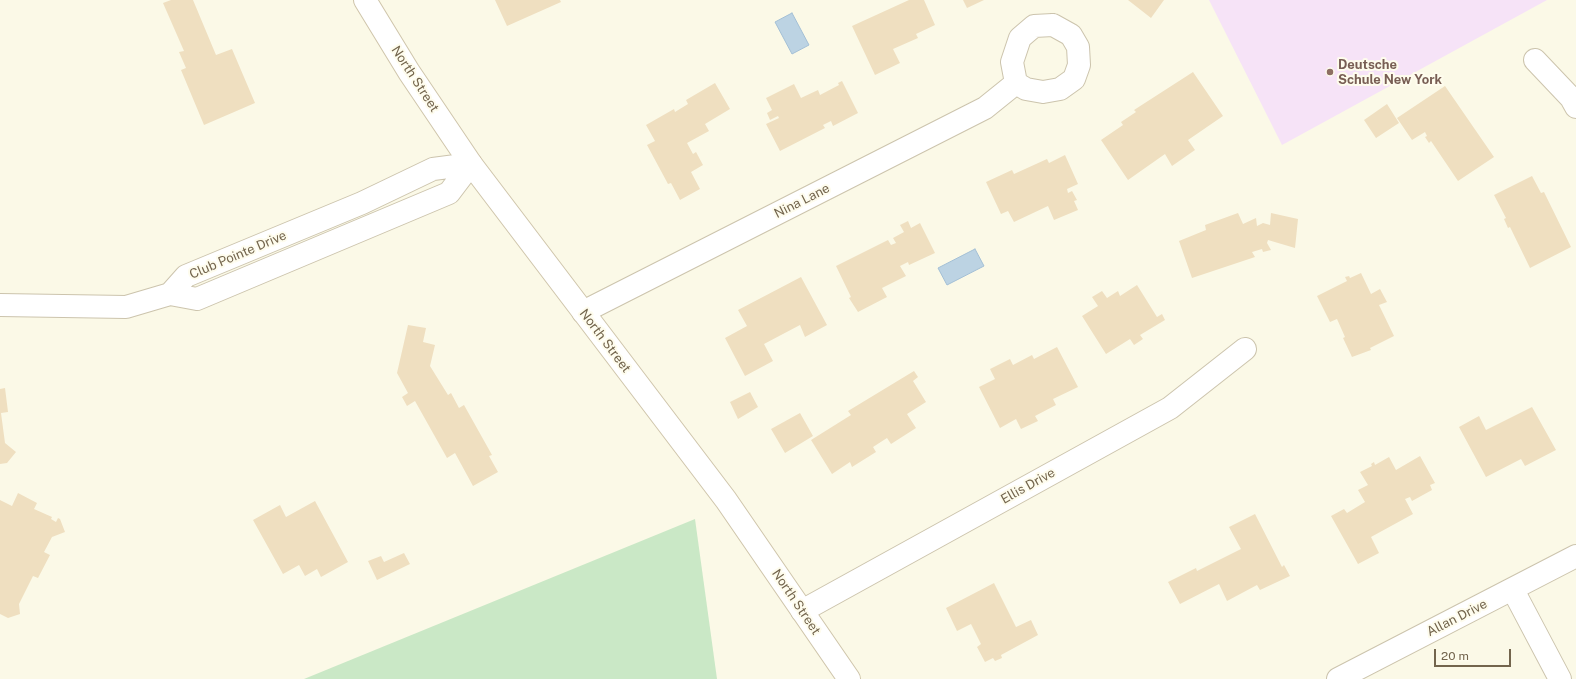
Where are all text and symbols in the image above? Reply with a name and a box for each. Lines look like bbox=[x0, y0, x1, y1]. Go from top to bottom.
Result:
street label: North Street bbox=[388, 43, 442, 115]
place label: Deutsche Schule New York bbox=[1338, 57, 1442, 88]
marker: Deutsche Schule New York bbox=[1325, 67, 1335, 77]
street label: Nina Lane bbox=[772, 180, 832, 222]
street label: Club Pointe Drive bbox=[187, 228, 289, 282]
street label: North Street bbox=[576, 306, 634, 376]
street label: Ellis Drive bbox=[998, 465, 1058, 507]
street label: North Street bbox=[768, 566, 824, 638]
street label: Allan Drive bbox=[1424, 596, 1490, 640]
scale bar bbox=[1436, 641, 1513, 667]
text: 20 m bbox=[1441, 649, 1469, 663]

